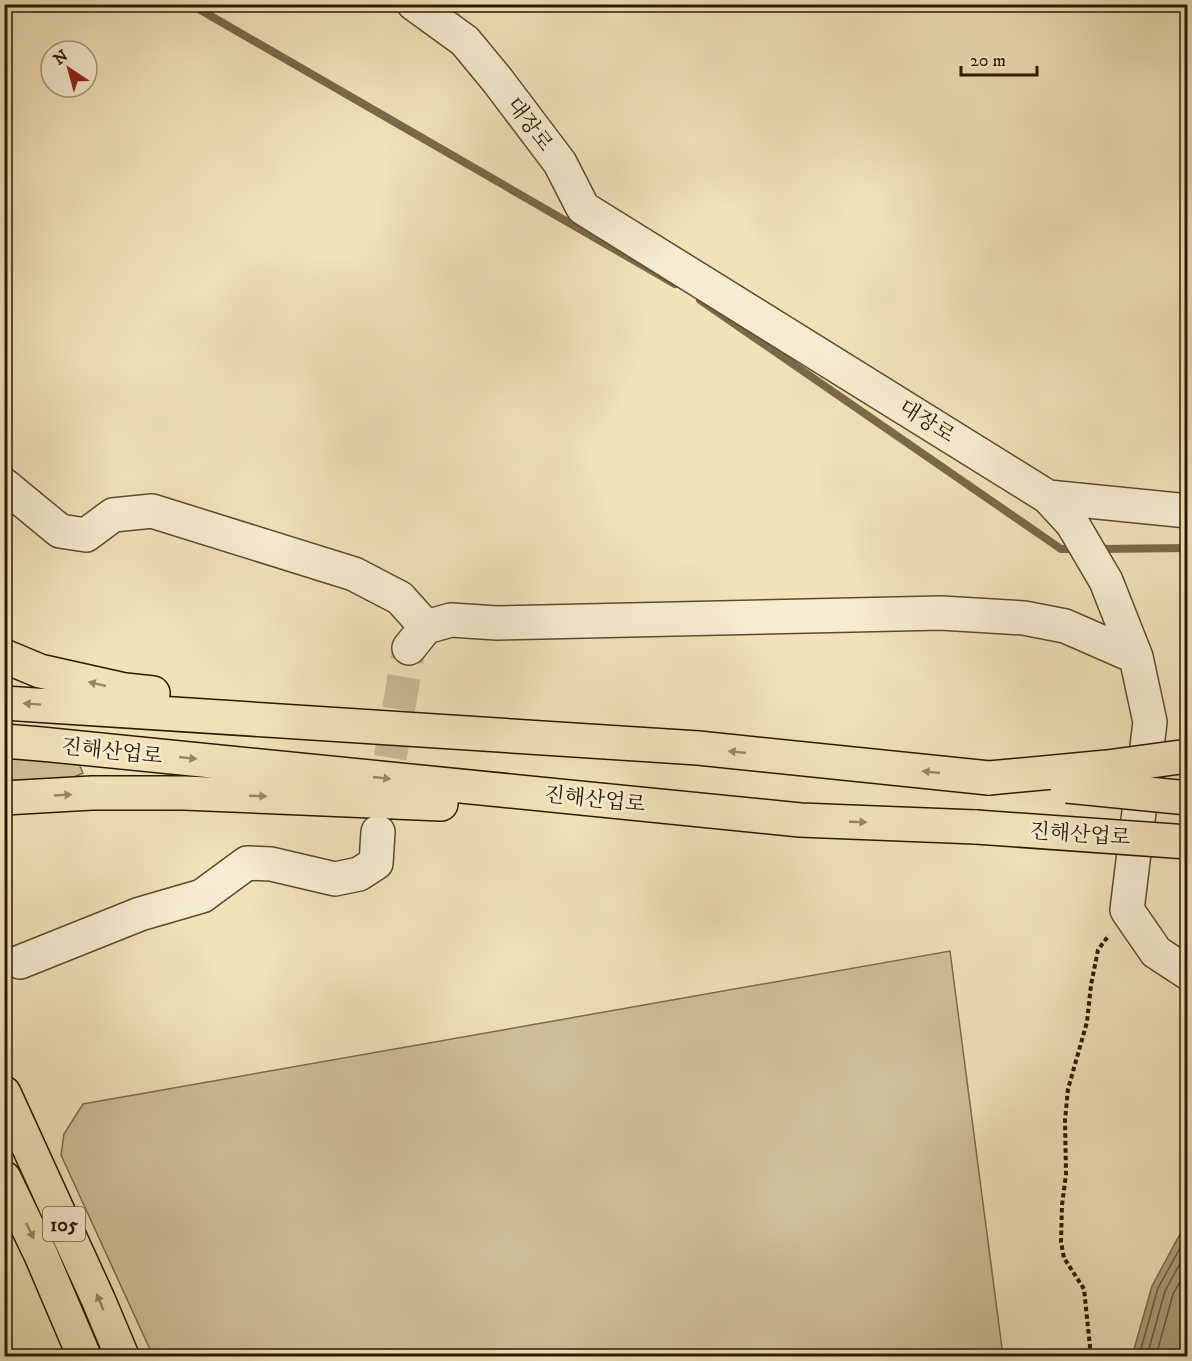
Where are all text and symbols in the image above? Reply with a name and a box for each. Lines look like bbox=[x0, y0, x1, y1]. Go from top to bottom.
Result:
north arrow bbox=[39, 39, 99, 99]
scale bar bbox=[961, 39, 1038, 77]
text: N bbox=[50, 46, 72, 70]
text: 20 m bbox=[970, 50, 1006, 72]
street label: 대장로 bbox=[501, 92, 558, 157]
street label: 대장로 bbox=[894, 395, 959, 449]
one-way arrow bbox=[88, 678, 107, 688]
one-way arrow bbox=[23, 700, 42, 709]
street label: 진해산업로 bbox=[60, 734, 164, 770]
one-way arrow bbox=[727, 747, 746, 757]
one-way arrow bbox=[179, 753, 198, 763]
one-way arrow bbox=[921, 767, 940, 777]
one-way arrow bbox=[373, 773, 392, 783]
street label: 진해산업로 bbox=[543, 782, 647, 818]
one-way arrow bbox=[53, 790, 72, 799]
one-way arrow bbox=[248, 792, 267, 801]
one-way arrow bbox=[849, 817, 868, 827]
street label: 진해산업로 bbox=[1028, 818, 1131, 852]
road number: 105 bbox=[43, 1207, 85, 1241]
one-way arrow bbox=[25, 1223, 34, 1240]
one-way arrow bbox=[95, 1293, 105, 1311]

